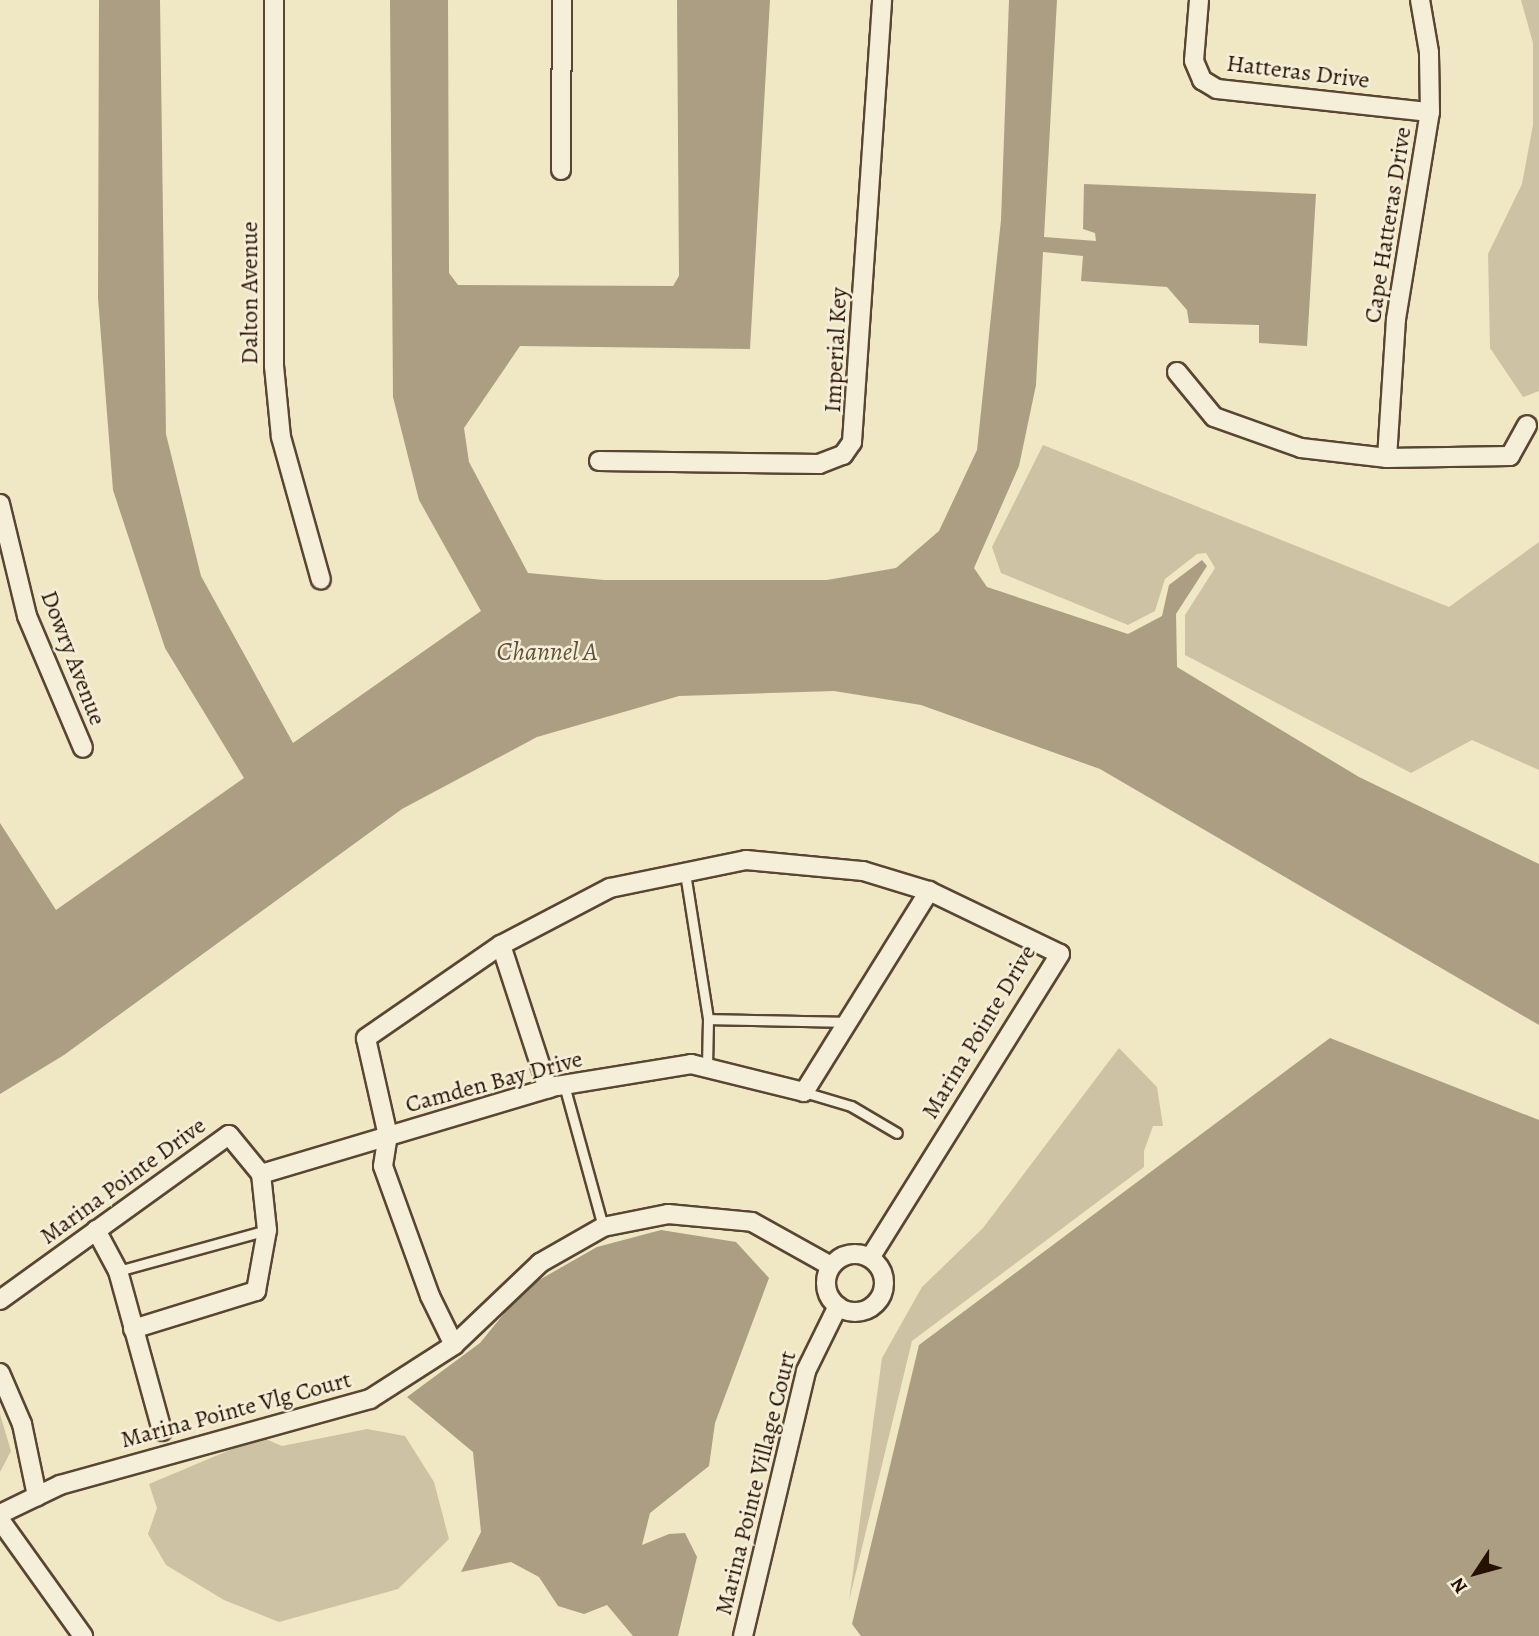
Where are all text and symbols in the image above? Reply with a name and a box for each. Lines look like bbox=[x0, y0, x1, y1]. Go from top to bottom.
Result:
street label: Hatteras Drive bbox=[1225, 49, 1371, 95]
street label: Cape Hatteras Drive bbox=[1358, 125, 1418, 325]
street label: Dalton Avenue bbox=[236, 221, 264, 365]
street label: Imperial Key bbox=[818, 287, 854, 413]
street label: Dowry Avenue bbox=[34, 587, 112, 729]
water label: Channel A bbox=[497, 636, 597, 668]
street label: Marina Pointe Drive bbox=[916, 940, 1042, 1124]
street label: Camden Bay Drive bbox=[402, 1045, 586, 1119]
street label: Marina Pointe Drive bbox=[35, 1111, 211, 1251]
street label: Marina Pointe Village Court bbox=[709, 1348, 803, 1618]
street label: Marina Pointe Vlg Court bbox=[118, 1365, 354, 1455]
north arrow bbox=[1441, 1538, 1511, 1608]
text: N bbox=[1444, 1572, 1474, 1599]

